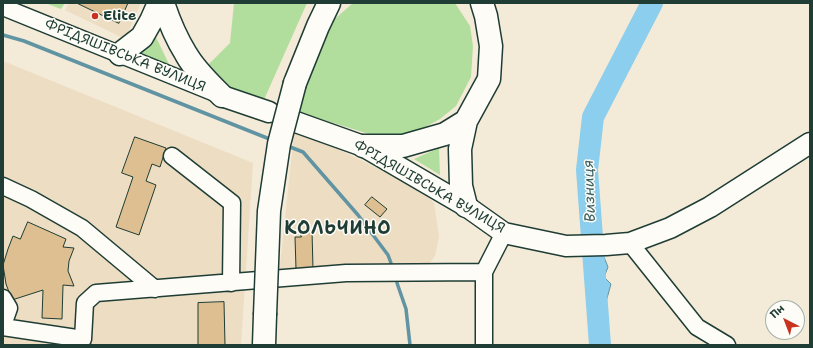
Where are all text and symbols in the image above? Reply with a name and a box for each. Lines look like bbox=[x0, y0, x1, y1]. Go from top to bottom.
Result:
place label: Elite bbox=[103, 8, 136, 24]
marker: Elite bbox=[90, 11, 100, 21]
street label: ФРІДЯШІВСЬКА ВУЛИЦЯ bbox=[42, 16, 208, 96]
street label: ФРІДЯШІВСЬКА ВУЛИЦЯ bbox=[350, 137, 508, 237]
water label: Визниця bbox=[580, 160, 600, 222]
district label: КОЛЬЧИНО bbox=[284, 218, 392, 240]
north arrow bbox=[765, 300, 805, 340]
text: Пн bbox=[767, 301, 788, 322]

